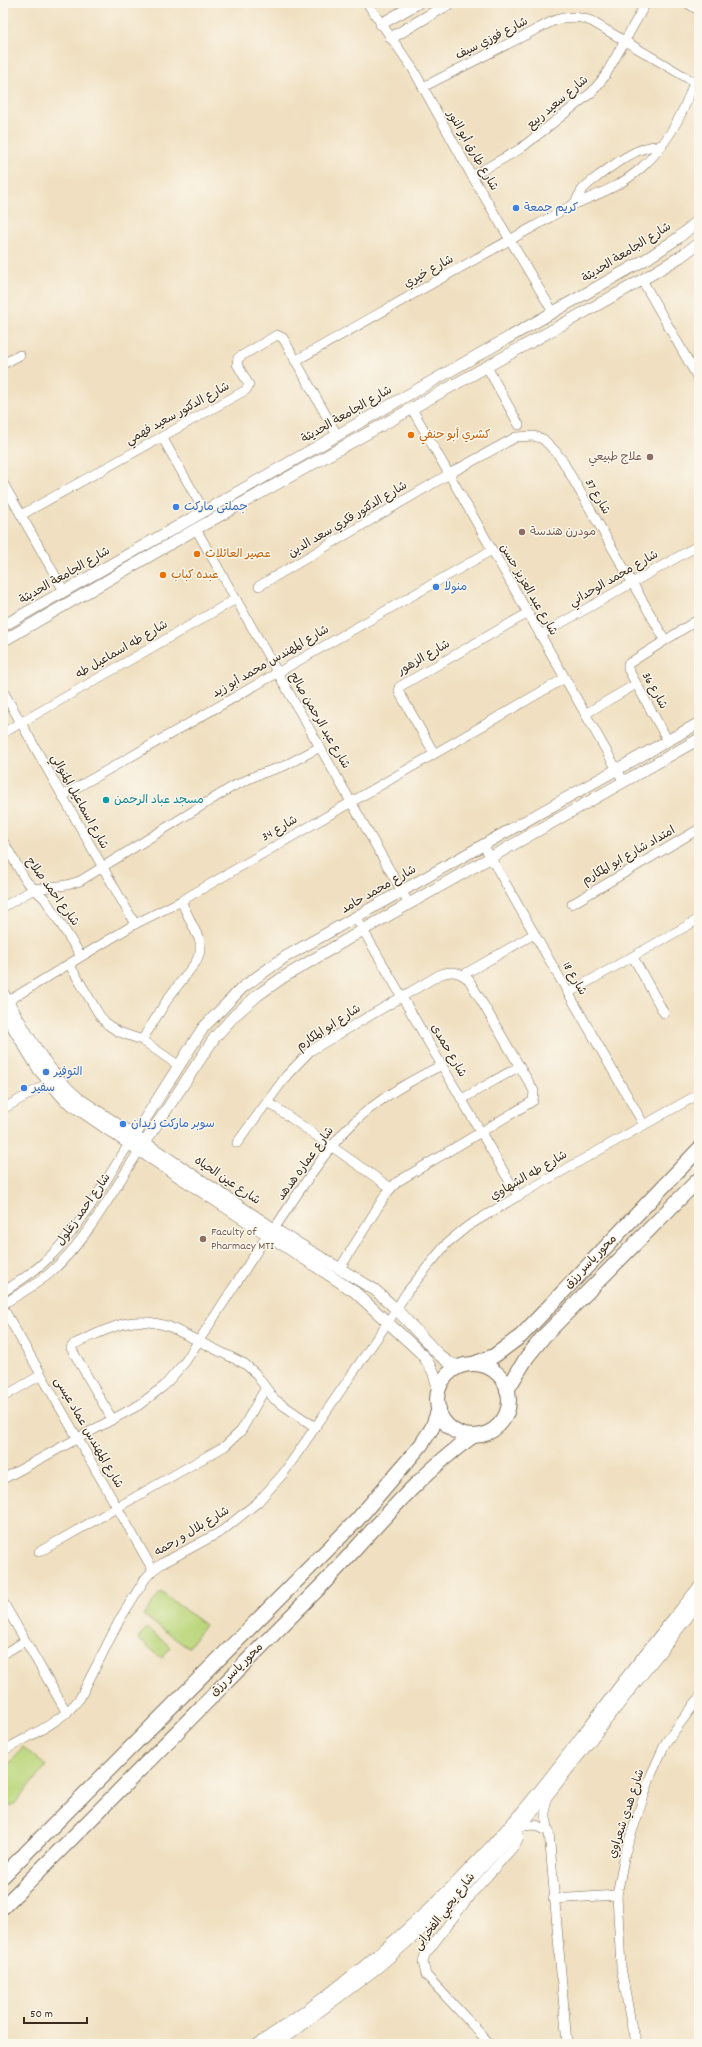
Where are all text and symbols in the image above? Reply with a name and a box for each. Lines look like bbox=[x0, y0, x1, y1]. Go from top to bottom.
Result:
street label: شارع فوزي سيف bbox=[453, 13, 531, 65]
street label: شارع سعيد ربيع bbox=[523, 72, 593, 134]
street label: شارع طارق أبو النور bbox=[442, 107, 502, 194]
place label: كريم جمعة bbox=[524, 200, 578, 217]
marker: كريم جمعة bbox=[511, 203, 521, 213]
street label: شارع الجامعة الحديثة bbox=[579, 219, 675, 287]
street label: شارع خيري bbox=[401, 251, 457, 293]
street label: شارع الدكتور سعيد فهمي bbox=[123, 378, 234, 451]
street label: شارع الجامعة الحديثة bbox=[298, 382, 396, 448]
place label: كشري أبو حنفي bbox=[419, 427, 490, 445]
marker: كشري أبو حنفي bbox=[406, 430, 416, 440]
place label: علاج طبيعي bbox=[589, 449, 642, 467]
marker: علاج طبيعي bbox=[645, 452, 655, 462]
street label: شارع 37 bbox=[580, 476, 614, 518]
street label: شارع الدكتور فكري سعد الدين bbox=[285, 478, 411, 562]
place label: جملتى ماركت bbox=[184, 499, 248, 516]
marker: جملتى ماركت bbox=[171, 502, 181, 512]
place label: مودرن هندسة bbox=[530, 524, 596, 541]
marker: مودرن هندسة bbox=[517, 527, 527, 537]
street label: شارع عبد العزيز حسن bbox=[495, 541, 561, 639]
street label: شارع الجامعة الحديثة bbox=[16, 543, 114, 609]
place label: عصير العائلات bbox=[205, 546, 271, 563]
street label: شارع محمد الوحداني bbox=[566, 547, 662, 612]
marker: عصير العائلات bbox=[192, 549, 202, 559]
place label: عبده كباب bbox=[171, 567, 219, 584]
marker: عبده كباب bbox=[158, 570, 168, 580]
place label: منولا bbox=[444, 579, 467, 596]
marker: منولا bbox=[431, 582, 441, 592]
street label: شارع طه اسماعيل طه bbox=[73, 617, 171, 683]
street label: شارع المهندس محمد أبو زيد bbox=[209, 621, 333, 703]
street label: شارع الزهور bbox=[394, 636, 453, 680]
street label: شارع 36 bbox=[637, 669, 671, 713]
street label: شارع عبد الرحمن صالح bbox=[284, 670, 354, 772]
street label: شارع اسماعيل المنوالي bbox=[45, 751, 112, 853]
place label: مسجد عباد الرحمن bbox=[114, 792, 204, 809]
marker: مسجد عباد الرحمن bbox=[101, 795, 111, 805]
street label: شارع 34 bbox=[259, 812, 301, 846]
street label: امتداد شارع ابو المكارم bbox=[579, 822, 679, 890]
street label: شارع احمد صلاح bbox=[21, 854, 83, 930]
street label: شارع محمد حامد bbox=[338, 861, 420, 919]
street label: شارع 18 bbox=[558, 959, 590, 999]
street label: شارع ابو المكارم bbox=[293, 1001, 365, 1055]
street label: شارع حمدى bbox=[426, 1021, 470, 1081]
place label: التوفير bbox=[53, 1064, 83, 1081]
marker: التوفير bbox=[41, 1067, 51, 1077]
place label: سفير bbox=[31, 1080, 55, 1097]
marker: سفير bbox=[19, 1083, 29, 1093]
place label: سوبر ماركت زيدان bbox=[131, 1116, 215, 1133]
marker: سوبر ماركت زيدان bbox=[118, 1119, 128, 1129]
street label: شارع عماره هدهد bbox=[273, 1124, 339, 1204]
street label: شارع طه الشهاوي bbox=[487, 1147, 571, 1205]
street label: شارع عين الحياه bbox=[191, 1153, 263, 1209]
street label: شارع احمد زغلول bbox=[53, 1170, 115, 1250]
place label: Faculty of Pharmacy MTI bbox=[211, 1224, 274, 1255]
street label: محور ياسر رزق bbox=[561, 1231, 621, 1293]
marker: Faculty of Pharmacy MTI bbox=[198, 1234, 208, 1244]
street label: شارع المهندس عماد عيسى bbox=[49, 1374, 127, 1492]
street label: شارع بلال و رحمه bbox=[151, 1503, 233, 1561]
street label: محور ياسر رزق bbox=[206, 1639, 268, 1701]
street label: شارع هدي شعراوي bbox=[605, 1767, 649, 1861]
street label: شارع يحيي الفخرانى bbox=[410, 1870, 481, 1955]
scale bar bbox=[24, 1999, 87, 2025]
text: 50 m bbox=[30, 2006, 53, 2023]

